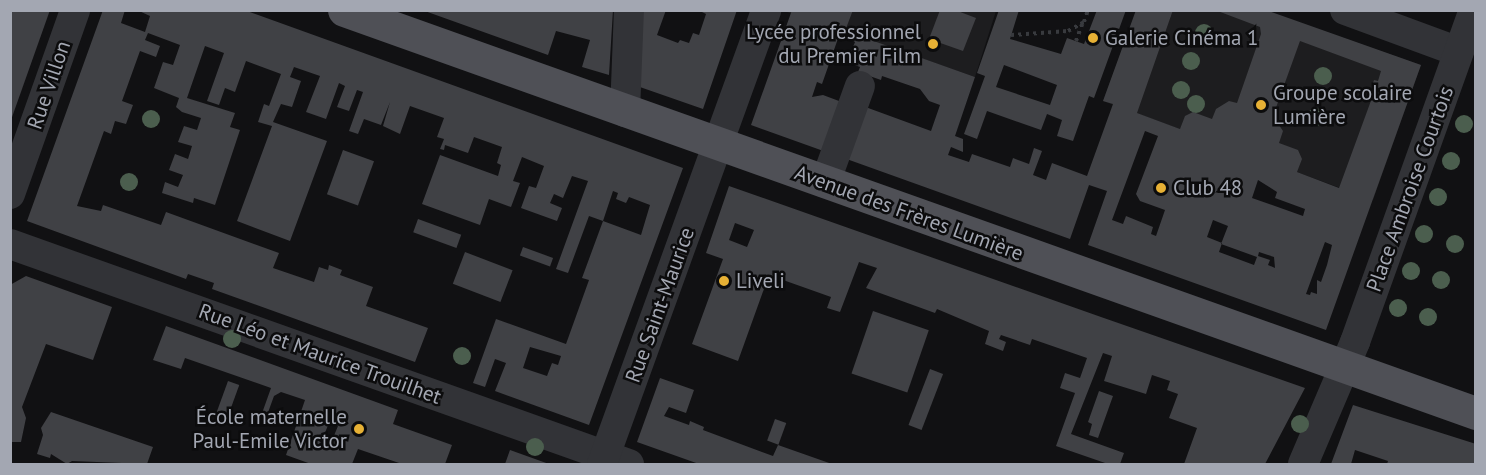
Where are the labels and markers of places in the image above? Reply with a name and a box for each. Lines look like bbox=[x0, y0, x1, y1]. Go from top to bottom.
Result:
place label: Lycée professionnel du Premier Film bbox=[746, 19, 921, 69]
place label: Galerie Cinéma 1 bbox=[1105, 25, 1258, 51]
marker: Galerie Cinéma 1 bbox=[1086, 31, 1100, 45]
marker: Lycée professionnel du Premier Film bbox=[926, 37, 940, 51]
place label: Groupe scolaire Lumière bbox=[1273, 80, 1412, 130]
marker: Groupe scolaire Lumière bbox=[1254, 98, 1268, 112]
place label: Club 48 bbox=[1173, 175, 1242, 201]
marker: Club 48 bbox=[1154, 181, 1168, 195]
place label: Liveli bbox=[736, 268, 785, 294]
marker: Liveli bbox=[717, 274, 731, 288]
place label: École maternelle Paul-Emile Victor bbox=[192, 404, 347, 454]
marker: École maternelle Paul-Emile Victor bbox=[352, 422, 366, 436]

